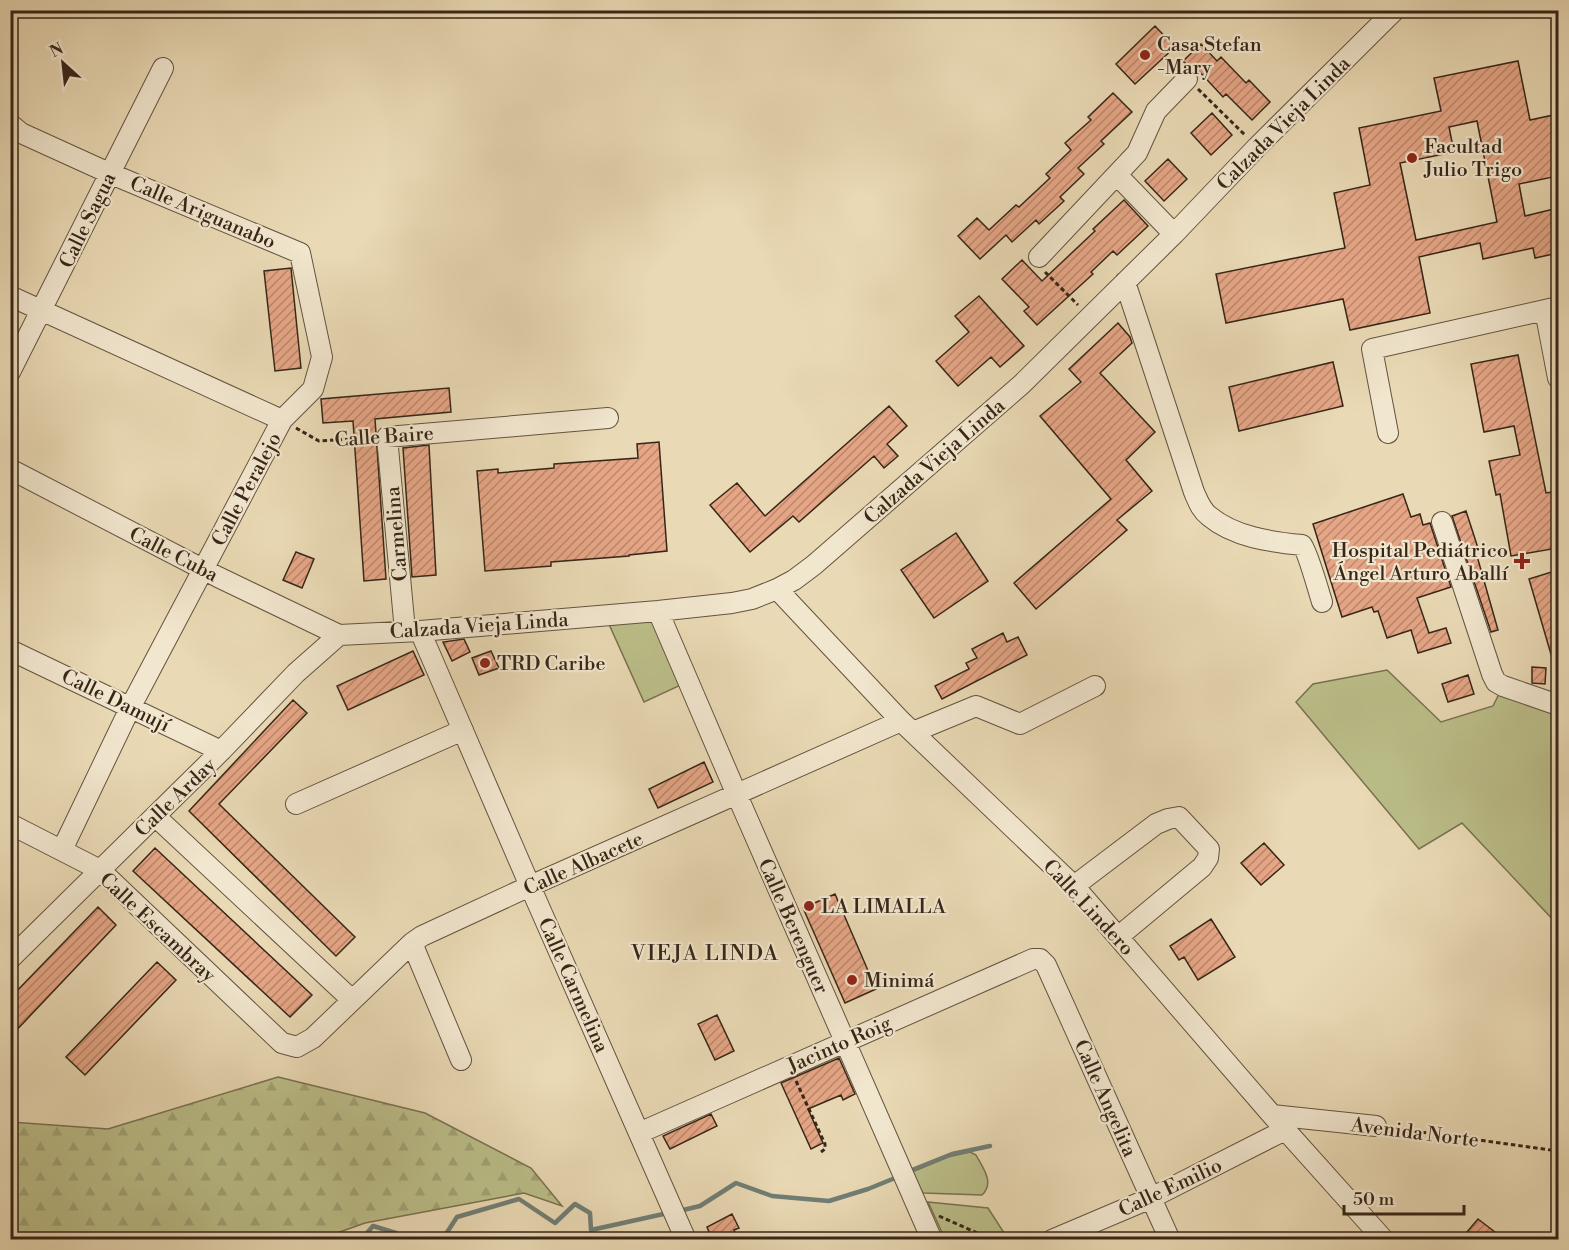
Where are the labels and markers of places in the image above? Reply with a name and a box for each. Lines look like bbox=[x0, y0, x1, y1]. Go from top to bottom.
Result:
place label: Casa Stefan -Mary bbox=[1157, 33, 1262, 81]
marker: Casa Stefan -Mary bbox=[1138, 48, 1152, 62]
place label: Facultad Julio Trigo bbox=[1423, 135, 1522, 183]
marker: Facultad Julio Trigo bbox=[1405, 151, 1419, 165]
place label: Hospital Pediátrico Ángel Arturo Aballí bbox=[1332, 539, 1509, 587]
marker: Hospital Pediátrico Ángel Arturo Aballí bbox=[1513, 552, 1531, 570]
place label: TRD Caribe bbox=[497, 652, 606, 677]
marker: TRD Caribe bbox=[478, 656, 492, 670]
place label: LA LIMALLA bbox=[821, 895, 947, 920]
marker: LA LIMALLA bbox=[802, 899, 816, 913]
place label: Minimá bbox=[864, 969, 935, 994]
marker: Minimá bbox=[845, 973, 859, 987]

